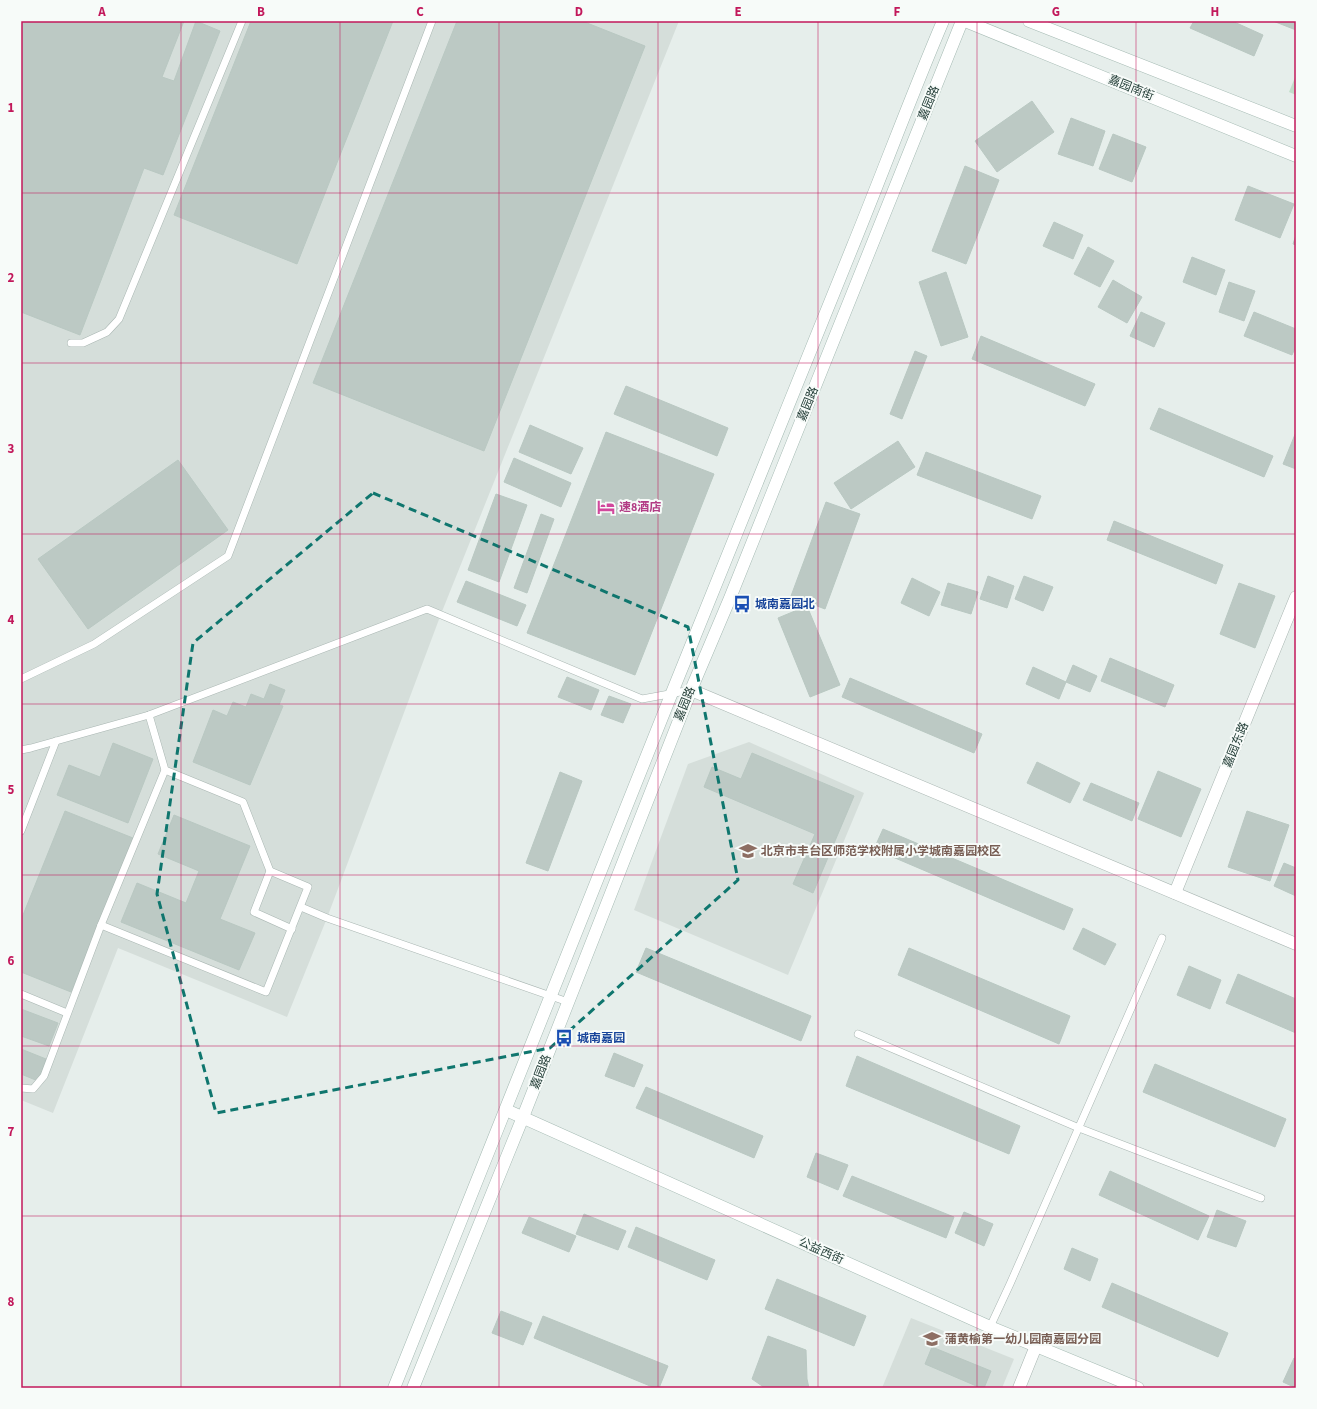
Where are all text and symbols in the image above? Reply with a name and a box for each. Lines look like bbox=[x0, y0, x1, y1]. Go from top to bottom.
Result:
text: A bbox=[97, 3, 106, 21]
text: B bbox=[257, 3, 265, 21]
text: C bbox=[416, 3, 424, 21]
text: D bbox=[575, 3, 583, 21]
text: E bbox=[734, 3, 742, 21]
text: F bbox=[894, 3, 901, 21]
text: G bbox=[1052, 3, 1060, 21]
text: H bbox=[1211, 3, 1219, 21]
street label: 嘉园南街 bbox=[1106, 71, 1156, 105]
street label: 嘉园路 bbox=[914, 83, 944, 123]
text: 1 bbox=[8, 99, 15, 117]
text: 2 bbox=[8, 269, 15, 287]
street label: 嘉园路 bbox=[793, 384, 823, 424]
text: 3 bbox=[8, 440, 15, 458]
hotel icon: 速8酒店 bbox=[596, 497, 616, 517]
place label: 速8酒店 bbox=[619, 499, 661, 516]
bus stop icon: 城南嘉园北 bbox=[732, 594, 752, 614]
place label: 城南嘉园北 bbox=[755, 596, 815, 613]
text: 4 bbox=[8, 611, 15, 629]
street label: 嘉园路 bbox=[670, 684, 700, 724]
street label: 嘉园东路 bbox=[1219, 720, 1253, 770]
text: 5 bbox=[8, 781, 15, 799]
school or university icon: 北京市丰台区师范学校附属小学城南嘉园校区 bbox=[738, 841, 758, 861]
place label: 北京市丰台区师范学校附属小学城南嘉园校区 bbox=[761, 843, 1001, 860]
text: 6 bbox=[8, 952, 15, 970]
bus stop icon: 城南嘉园 bbox=[554, 1028, 574, 1048]
place label: 城南嘉园 bbox=[577, 1030, 625, 1047]
street label: 嘉园路 bbox=[527, 1052, 555, 1092]
text: 7 bbox=[8, 1123, 15, 1141]
street label: 公益西街 bbox=[796, 1233, 846, 1269]
text: 8 bbox=[8, 1293, 15, 1311]
school or university icon: 蒲黄榆第一幼儿园南嘉园分园 bbox=[922, 1329, 942, 1349]
place label: 蒲黄榆第一幼儿园南嘉园分园 bbox=[945, 1331, 1101, 1348]

